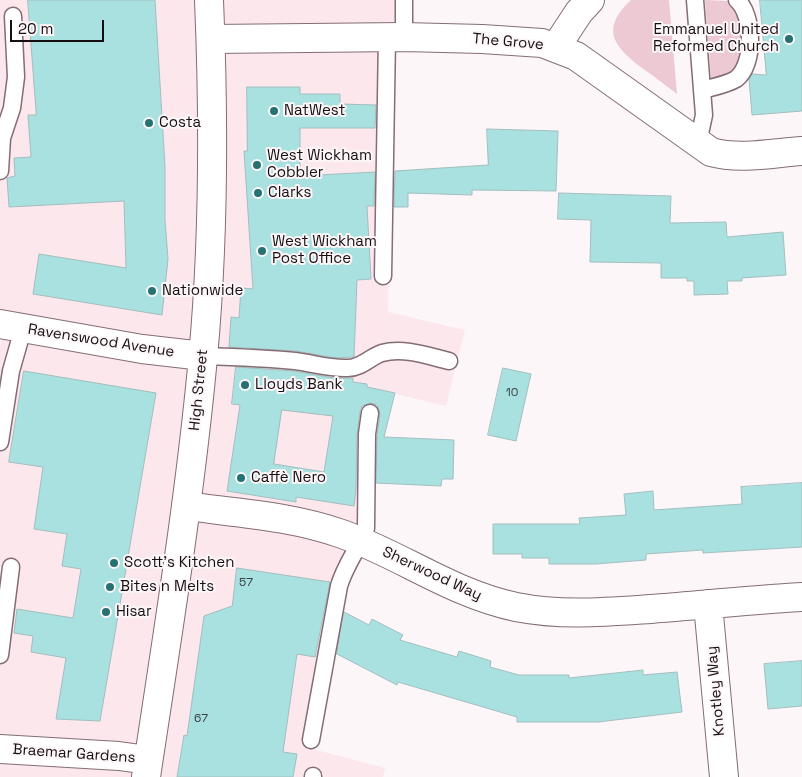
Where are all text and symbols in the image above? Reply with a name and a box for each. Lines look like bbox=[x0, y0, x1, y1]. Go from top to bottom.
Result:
scale bar bbox=[12, 10, 106, 42]
text: 20 m bbox=[18, 19, 53, 38]
place label: Emmanuel United Reformed Church bbox=[653, 21, 779, 56]
street label: The Grove bbox=[472, 30, 544, 54]
marker: Emmanuel United Reformed Church bbox=[783, 33, 795, 45]
place label: NatWest bbox=[284, 102, 345, 120]
marker: NatWest bbox=[268, 105, 280, 117]
place label: Costa bbox=[159, 114, 201, 132]
marker: Costa bbox=[143, 117, 155, 129]
place label: West Wickham Cobbler bbox=[267, 147, 372, 182]
marker: West Wickham Cobbler bbox=[251, 159, 263, 171]
place label: Clarks bbox=[268, 184, 311, 202]
marker: Clarks bbox=[252, 187, 264, 199]
place label: West Wickham Post Office bbox=[272, 233, 377, 268]
marker: West Wickham Post Office bbox=[256, 245, 268, 257]
place label: Nationwide bbox=[162, 282, 243, 300]
marker: Nationwide bbox=[146, 285, 158, 297]
street label: Ravenswood Avenue bbox=[26, 321, 176, 361]
street label: High Street bbox=[186, 348, 212, 432]
place label: Lloyds Bank bbox=[255, 376, 343, 394]
marker: Lloyds Bank bbox=[239, 379, 251, 391]
house number: 10 bbox=[506, 386, 518, 400]
place label: Caffè Nero bbox=[251, 469, 326, 487]
marker: Caffè Nero bbox=[235, 472, 247, 484]
street label: Sherwood Way bbox=[380, 543, 484, 605]
place label: Scott's Kitchen bbox=[124, 554, 234, 572]
marker: Scott's Kitchen bbox=[108, 557, 120, 569]
house number: 57 bbox=[239, 576, 253, 590]
place label: Bites n Melts bbox=[120, 578, 214, 596]
marker: Bites n Melts bbox=[104, 581, 116, 593]
place label: Hisar bbox=[116, 603, 152, 621]
marker: Hisar bbox=[100, 606, 112, 618]
street label: Knotley Way bbox=[703, 645, 729, 737]
house number: 67 bbox=[194, 712, 208, 726]
street label: Braemar Gardens bbox=[12, 741, 136, 767]

